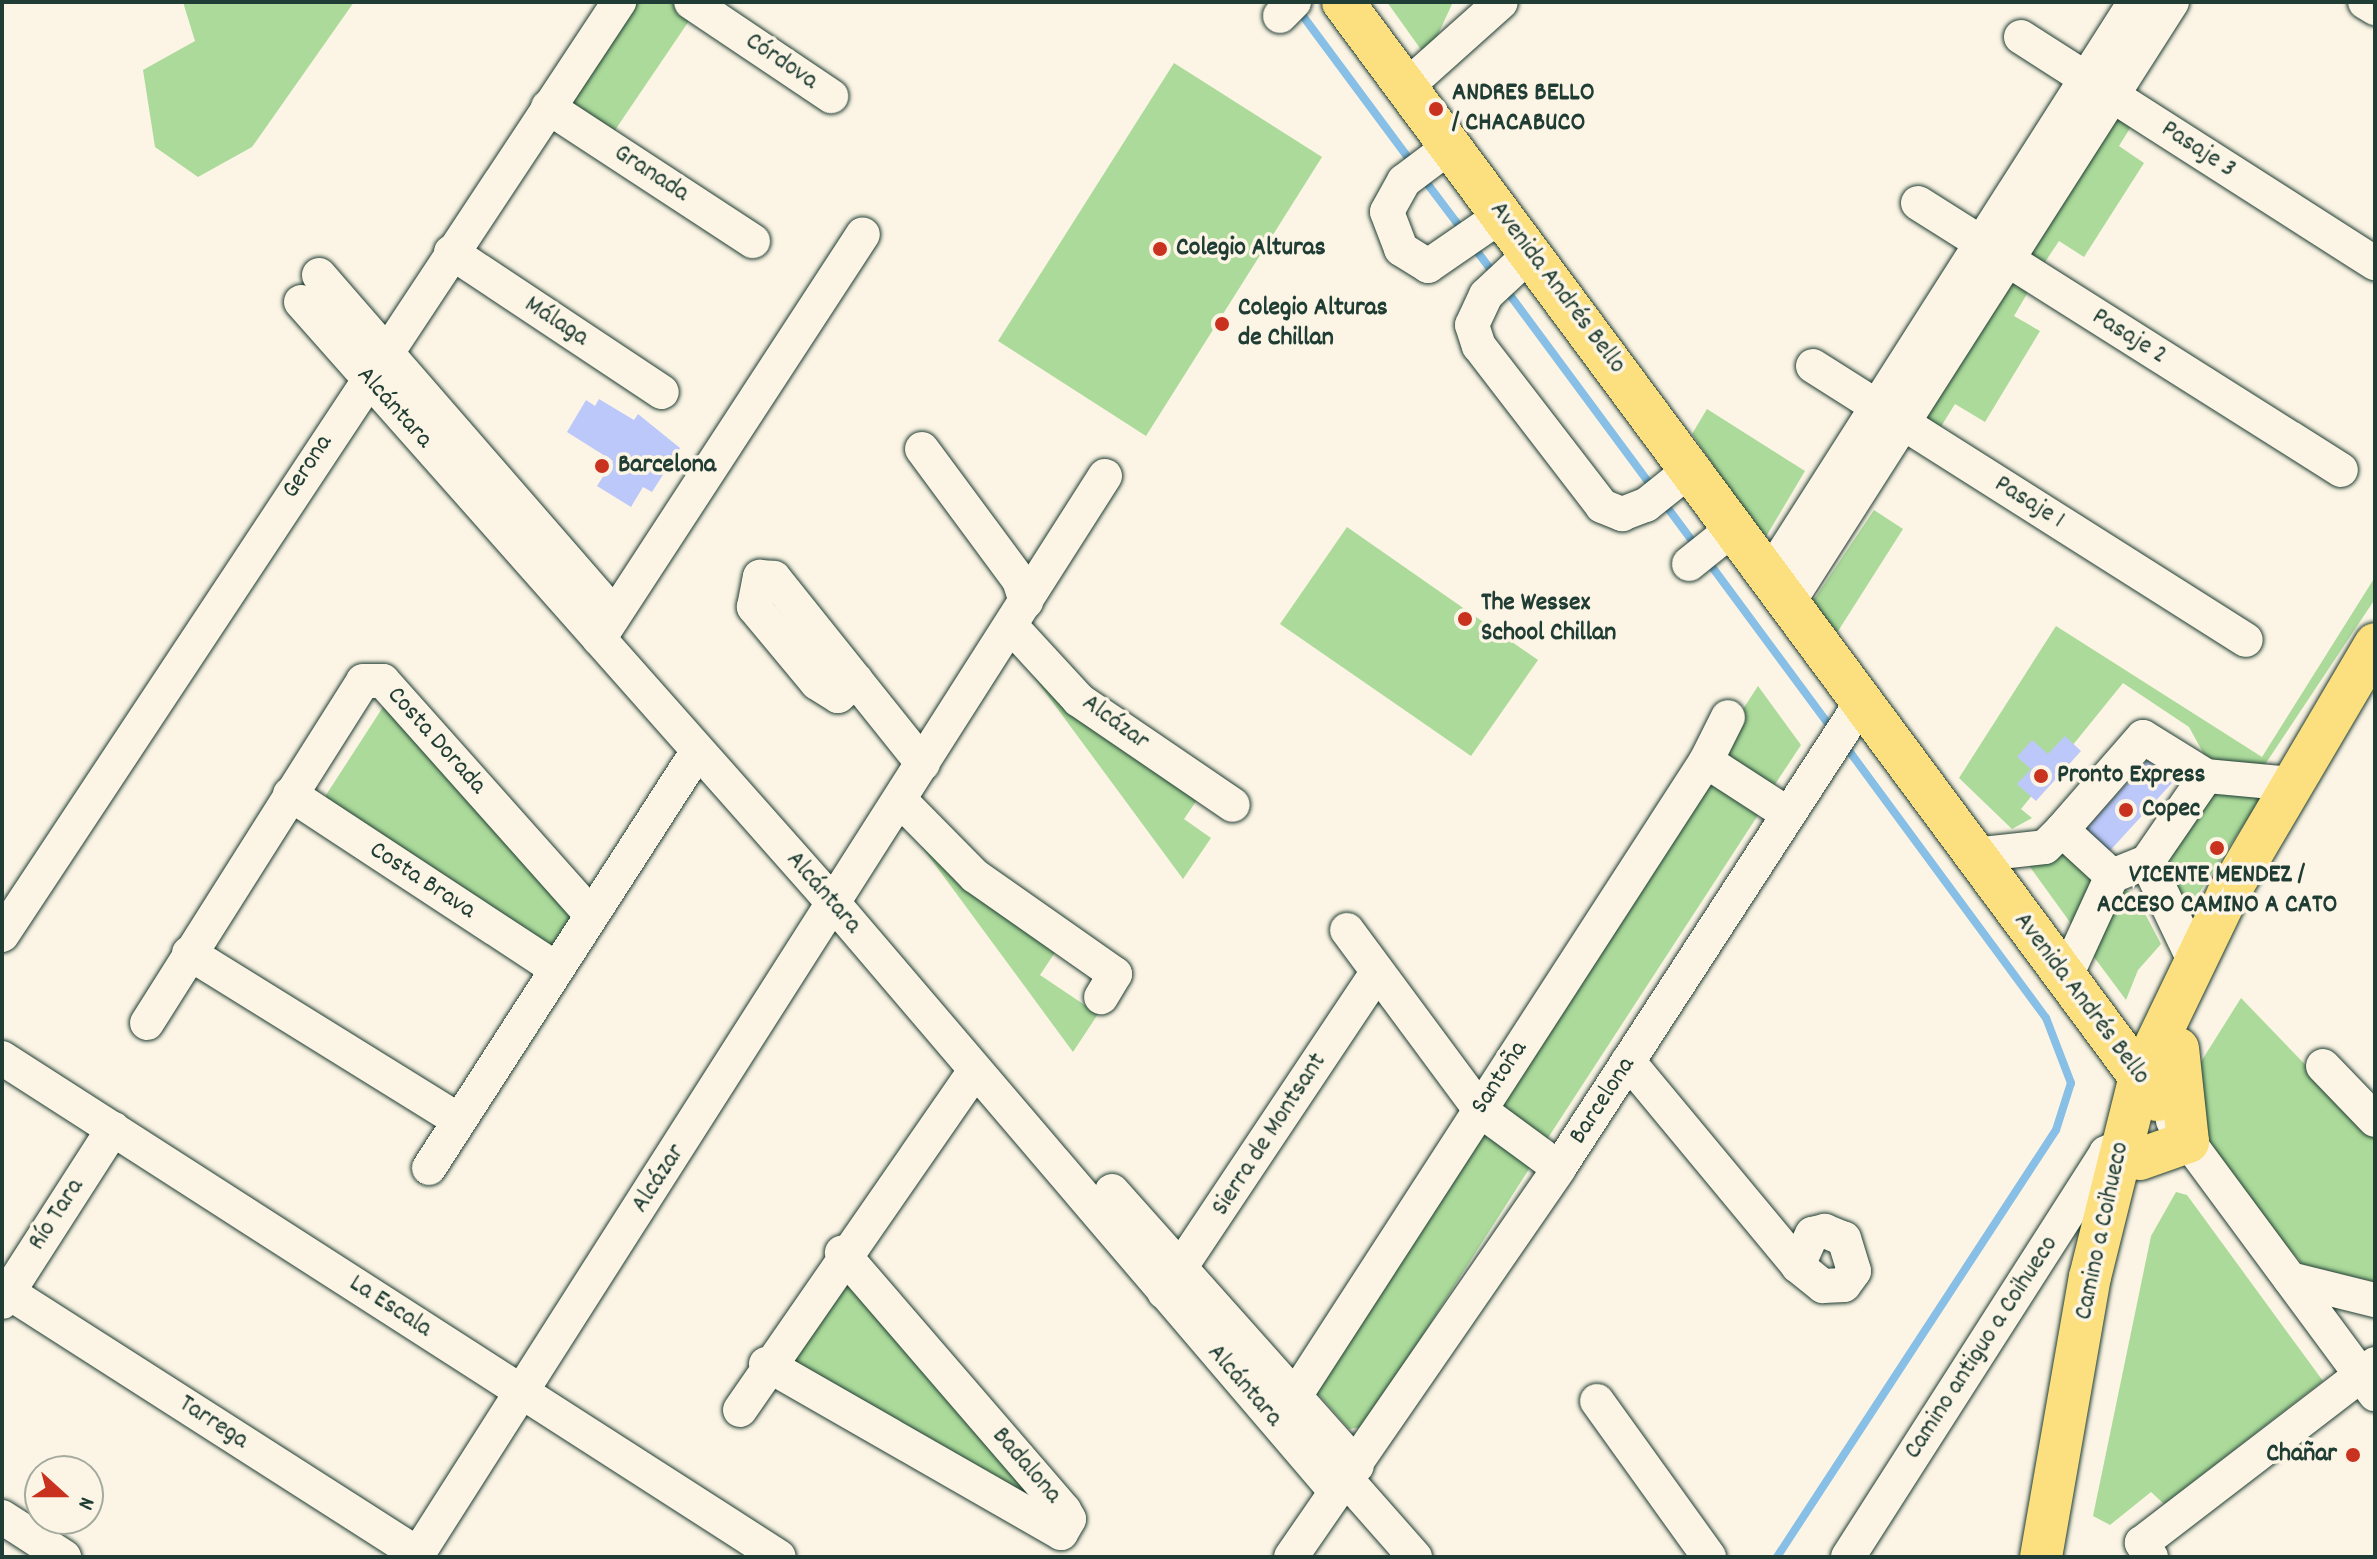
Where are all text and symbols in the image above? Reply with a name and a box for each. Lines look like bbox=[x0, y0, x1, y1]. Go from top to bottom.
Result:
street label: Córdova bbox=[739, 26, 823, 98]
place label: ANDRES BELLO / CHACABUCO bbox=[1452, 78, 1595, 140]
marker: ANDRES BELLO / CHACABUCO bbox=[1427, 100, 1445, 118]
street label: Pasaje 3 bbox=[2155, 114, 2241, 186]
street label: Granada bbox=[607, 138, 695, 210]
street label: Avenida Andrés Bello bbox=[1482, 196, 1632, 380]
place label: Colegio Alturas bbox=[1176, 233, 1326, 265]
marker: Colegio Alturas bbox=[1151, 240, 1169, 258]
street label: Málaga bbox=[518, 290, 594, 354]
place label: Colegio Alturas de Chillan bbox=[1238, 293, 1388, 354]
street label: Pasaje 2 bbox=[2086, 302, 2172, 372]
marker: Colegio Alturas de Chillan bbox=[1213, 315, 1231, 333]
street label: Alcántara bbox=[349, 361, 439, 455]
street label: Gerona bbox=[276, 429, 340, 505]
place label: Barcelona bbox=[618, 450, 716, 482]
marker: Barcelona bbox=[593, 457, 611, 475]
street label: Pasaje 1 bbox=[1988, 469, 2070, 537]
place label: The Wessex School Chillan bbox=[1481, 588, 1616, 650]
marker: The Wessex School Chillan bbox=[1456, 610, 1474, 628]
street label: Costa Dorada bbox=[379, 681, 493, 801]
street label: Alcázar bbox=[1075, 688, 1155, 758]
place label: Pronto Express bbox=[2057, 760, 2206, 792]
marker: Pronto Express bbox=[2032, 767, 2050, 785]
place label: Copec bbox=[2142, 794, 2200, 826]
marker: Copec bbox=[2117, 801, 2135, 819]
street label: Costa Brava bbox=[363, 835, 481, 927]
marker: VICENTE MENDEZ / ACCESO CAMINO A CATO bbox=[2208, 839, 2226, 857]
street label: Alcántara bbox=[779, 845, 867, 941]
place label: VICENTE MENDEZ / ACCESO CAMINO A CATO bbox=[2097, 860, 2337, 922]
street label: Avenida Andrés Bello bbox=[2006, 907, 2156, 1091]
street label: Santoña bbox=[1465, 1036, 1535, 1120]
street label: Sierra de Montsant bbox=[1206, 1048, 1334, 1222]
street label: Barcelona bbox=[1563, 1051, 1643, 1151]
street label: Alcázar bbox=[625, 1139, 693, 1219]
street label: Camino a Coihueco bbox=[2069, 1139, 2137, 1323]
street label: Río Tara bbox=[22, 1173, 92, 1257]
street label: Camino antiguo a Coihueco bbox=[1898, 1231, 2066, 1465]
street label: La Escala bbox=[343, 1269, 437, 1345]
street label: Alcántara bbox=[1200, 1338, 1288, 1434]
street label: Tarrega bbox=[172, 1389, 254, 1457]
street label: Badalona bbox=[984, 1421, 1068, 1511]
place label: Chañar bbox=[2266, 1439, 2337, 1471]
marker: Chañar bbox=[2344, 1446, 2362, 1464]
north arrow bbox=[24, 1455, 104, 1535]
text: N bbox=[69, 1492, 101, 1514]

